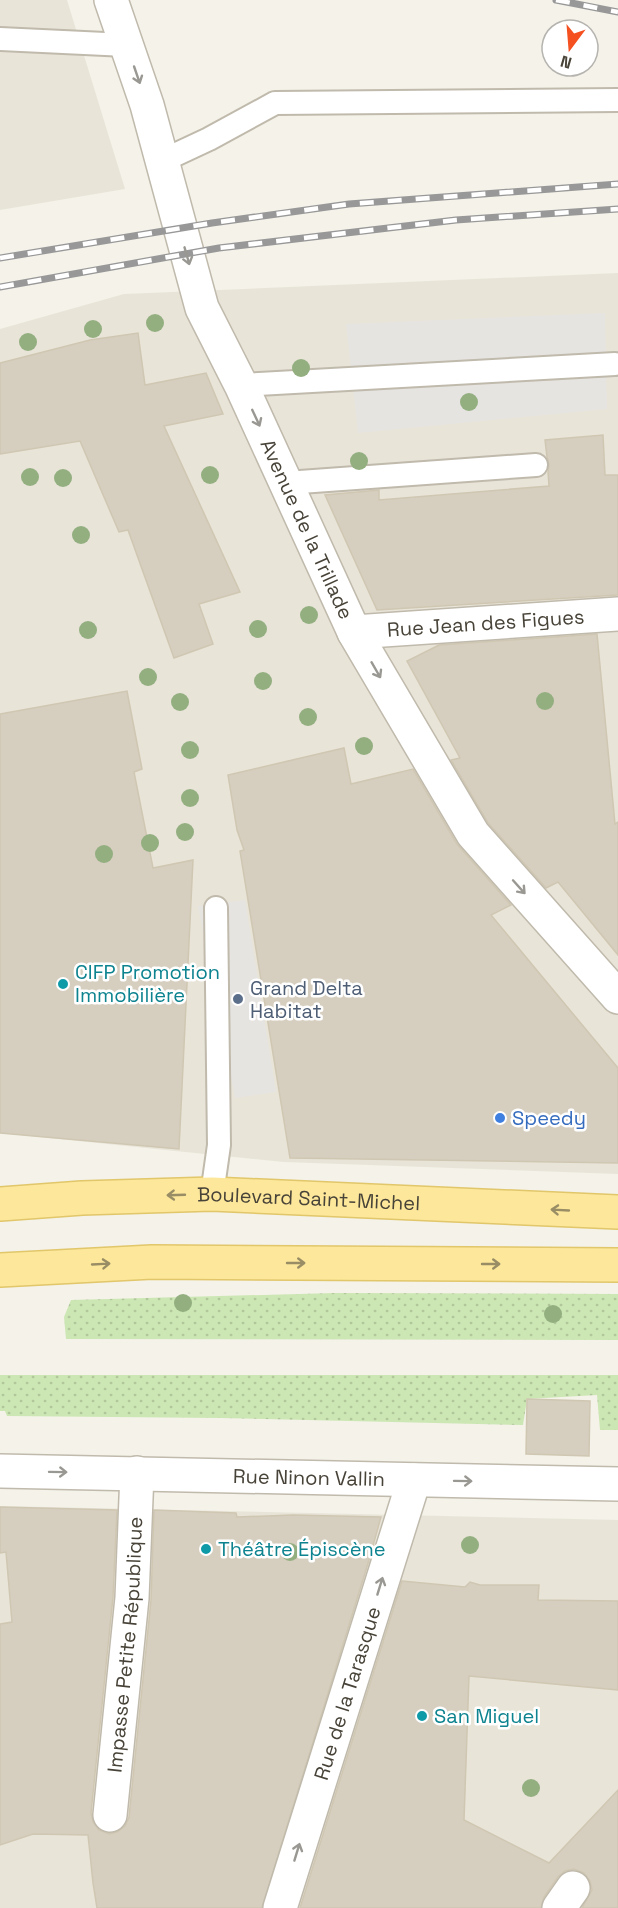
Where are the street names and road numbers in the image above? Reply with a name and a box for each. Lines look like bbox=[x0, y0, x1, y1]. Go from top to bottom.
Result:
street label: Avenue de la Trillade bbox=[254, 435, 359, 623]
street label: Rue Jean des Figues bbox=[386, 603, 585, 643]
street label: Boulevard Saint-Michel bbox=[197, 1181, 421, 1216]
street label: Rue Ninon Vallin bbox=[233, 1463, 385, 1492]
street label: Impasse Petite République bbox=[101, 1516, 148, 1774]
street label: Rue de la Tarasque bbox=[308, 1603, 387, 1783]

